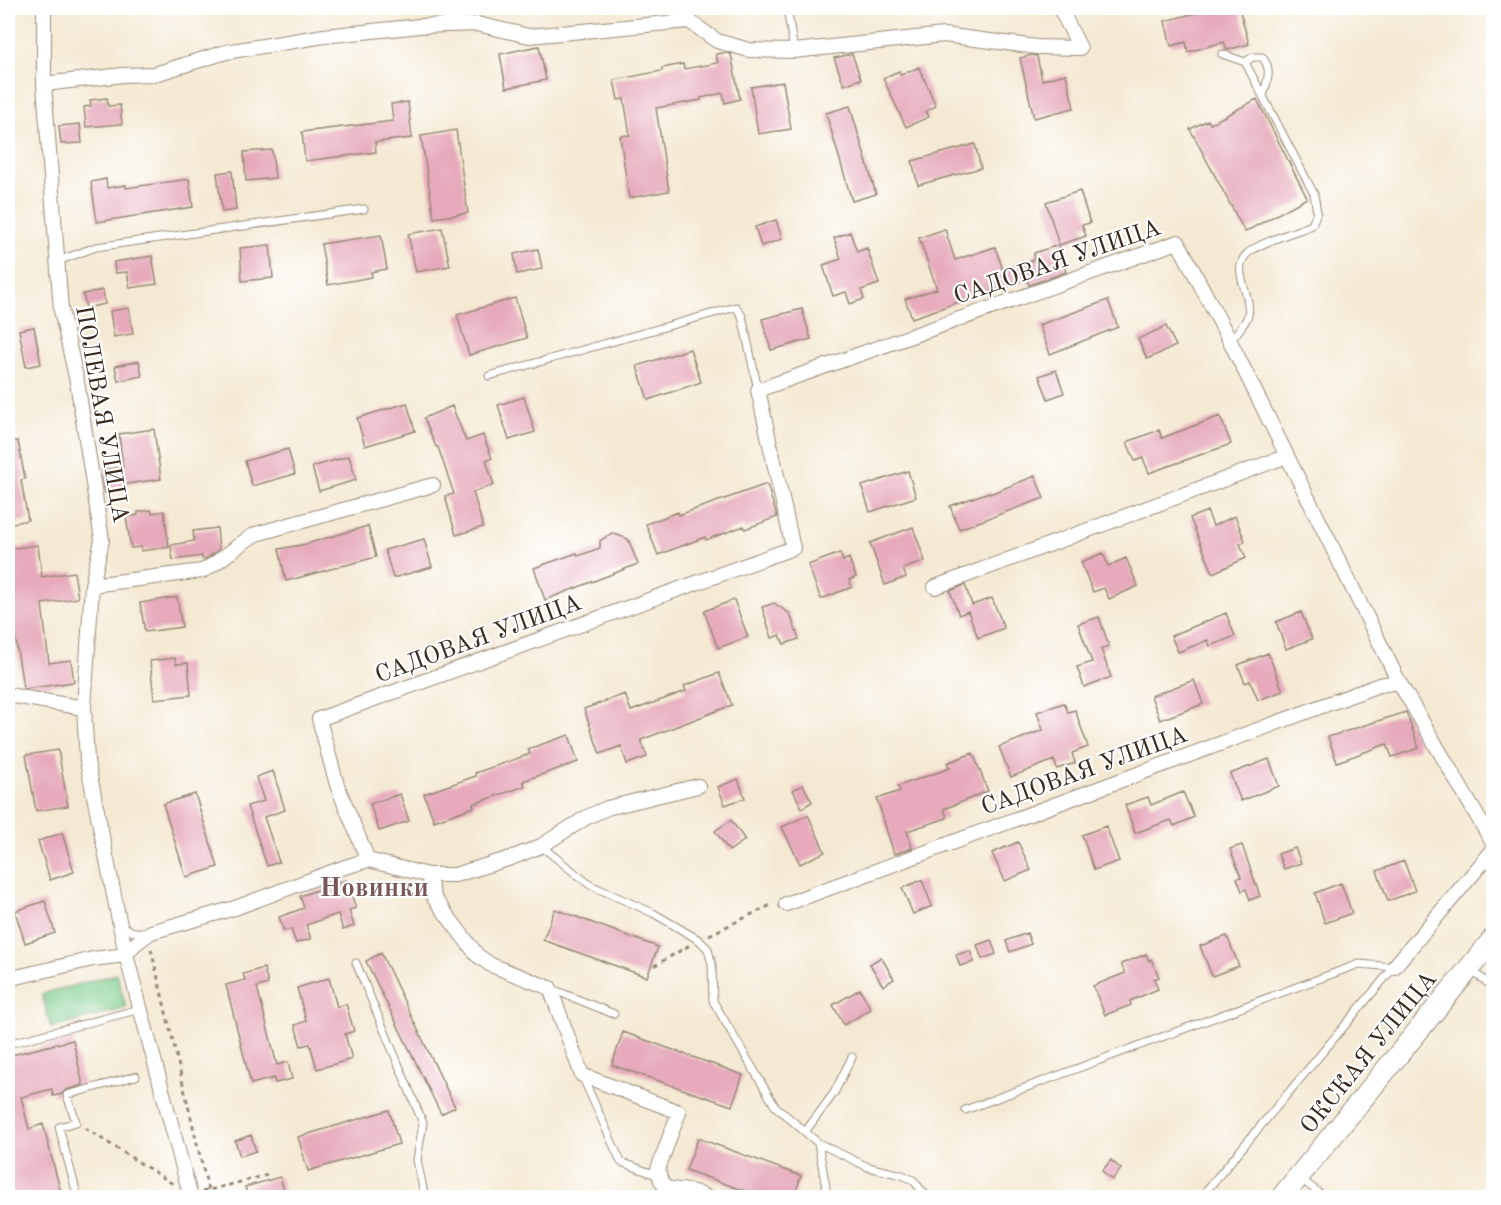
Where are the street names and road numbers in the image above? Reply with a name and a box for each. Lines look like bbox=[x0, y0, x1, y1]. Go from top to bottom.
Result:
street label: САДОВАЯ УЛИЦА bbox=[951, 216, 1164, 310]
street label: ПОЛЕВАЯ УЛИЦА bbox=[70, 304, 132, 525]
street label: САДОВАЯ УЛИЦА bbox=[372, 591, 585, 688]
street label: САДОВАЯ УЛИЦА bbox=[978, 723, 1191, 820]
street label: ОКСКАЯ УЛИЦА bbox=[1297, 967, 1442, 1139]

